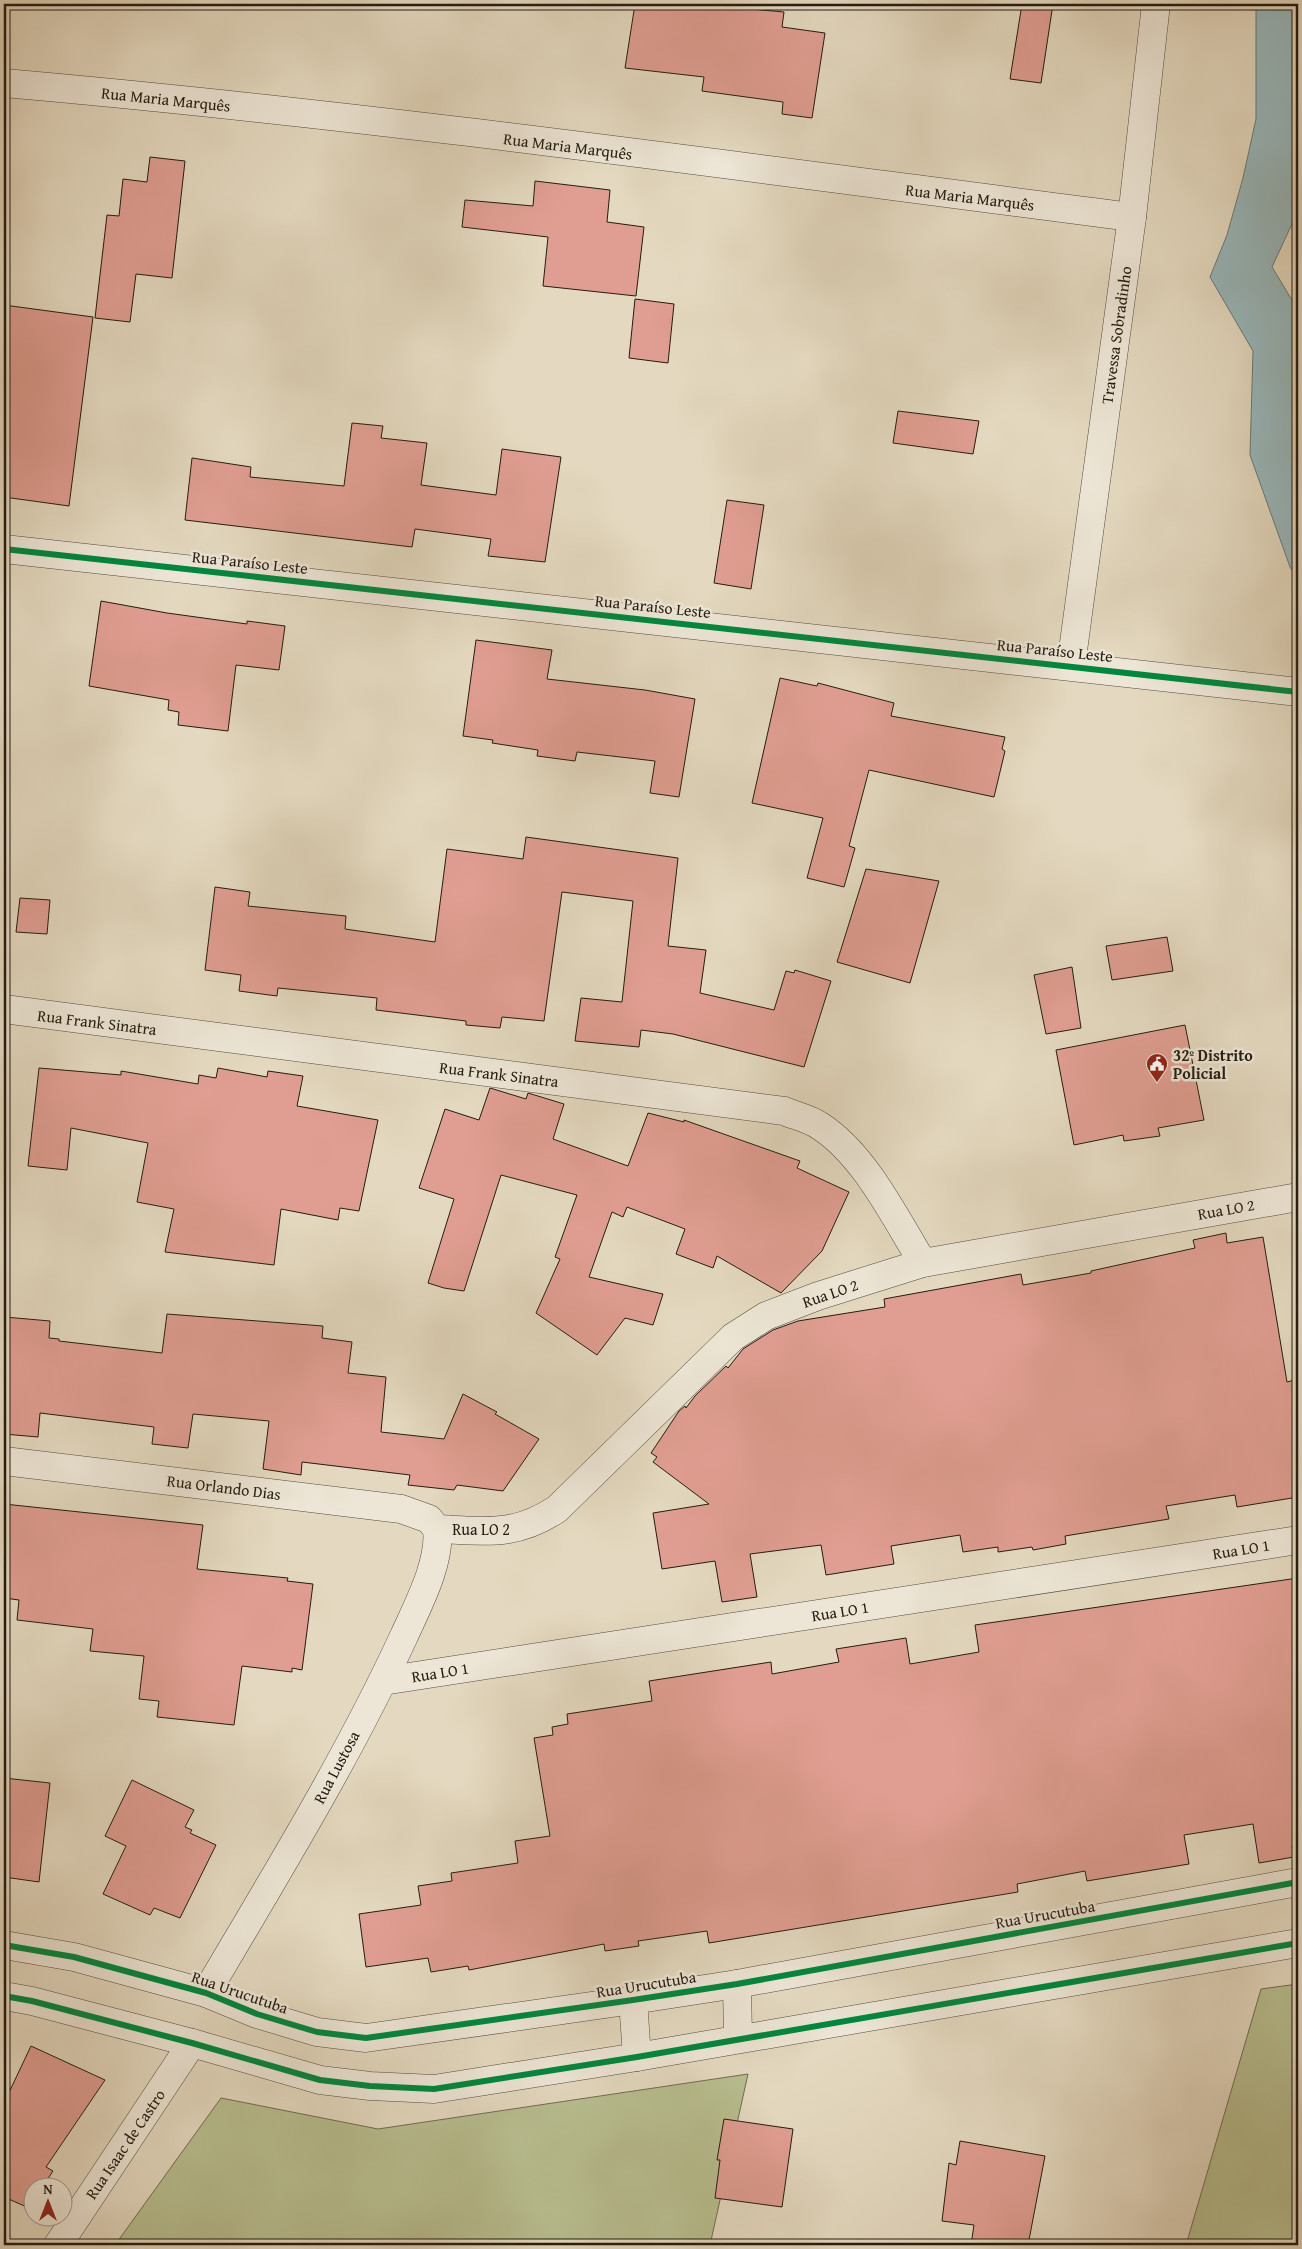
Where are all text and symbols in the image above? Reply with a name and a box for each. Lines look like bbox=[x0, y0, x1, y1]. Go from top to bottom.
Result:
street label: Rua Maria Marquês bbox=[100, 80, 232, 118]
street label: Rua Maria Marquês bbox=[502, 126, 634, 166]
street label: Rua Maria Marquês bbox=[904, 177, 1036, 217]
street label: Travessa Sobradinho bbox=[1094, 264, 1138, 406]
street label: Rua Paraíso Leste bbox=[191, 544, 309, 580]
street label: Rua Paraíso Leste bbox=[594, 588, 712, 624]
street label: Rua Paraíso Leste bbox=[996, 632, 1114, 668]
street label: Rua Frank Sinatra bbox=[36, 1003, 158, 1041]
place label: 32º Distrito Policial bbox=[1173, 1043, 1253, 1085]
public building icon: 32º Distrito Policial bbox=[1145, 1052, 1169, 1083]
street label: Rua Frank Sinatra bbox=[438, 1055, 560, 1093]
street label: Rua LO 2 bbox=[1196, 1192, 1256, 1226]
street label: Rua LO 2 bbox=[799, 1272, 861, 1314]
street label: Rua Orlando Dias bbox=[166, 1468, 282, 1506]
street label: Rua LO 2 bbox=[452, 1517, 510, 1541]
street label: Rua LO 1 bbox=[1211, 1533, 1271, 1565]
street label: Rua LO 1 bbox=[810, 1595, 870, 1627]
street label: Rua LO 1 bbox=[410, 1656, 470, 1688]
street label: Rua Lustosa bbox=[307, 1726, 365, 1808]
street label: Rua Urucutuba bbox=[993, 1893, 1097, 1935]
street label: Rua Urucutuba bbox=[189, 1964, 292, 2020]
street label: Rua Urucutuba bbox=[594, 1964, 698, 2004]
street label: Rua Isaac de Castro bbox=[79, 2084, 171, 2204]
north arrow bbox=[22, 2176, 72, 2226]
text: N bbox=[43, 2179, 53, 2199]

